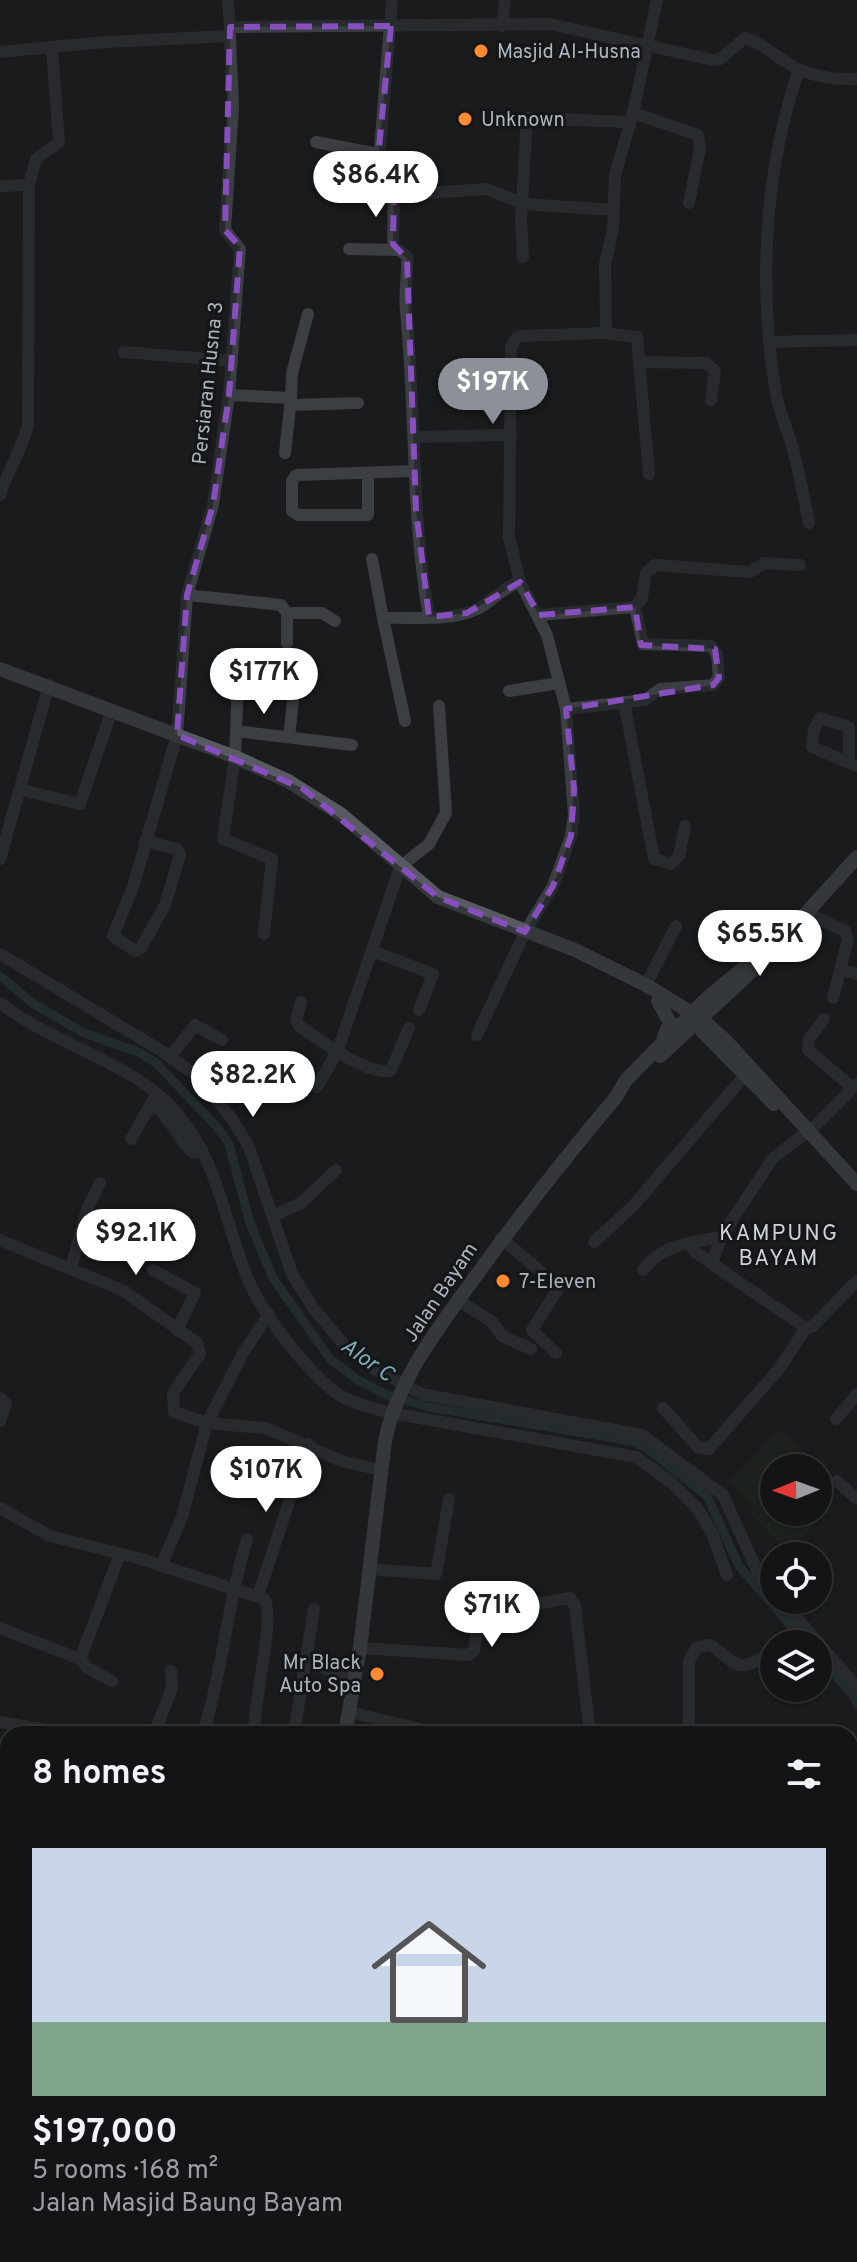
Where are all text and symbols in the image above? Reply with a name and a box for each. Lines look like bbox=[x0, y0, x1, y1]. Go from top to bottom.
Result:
place label: Masjid Al-Husna bbox=[497, 40, 641, 66]
marker: Masjid Al-Husna bbox=[472, 42, 490, 60]
place label: Unknown bbox=[481, 108, 565, 134]
marker: Unknown bbox=[456, 110, 474, 128]
pin: $86.4K bbox=[311, 151, 441, 219]
text: $86.4K bbox=[331, 160, 421, 193]
street label: Persiaran Husna 3 bbox=[187, 300, 230, 466]
pin: $197K bbox=[437, 358, 549, 426]
text: $197K bbox=[456, 367, 530, 400]
pin: $177K bbox=[208, 648, 320, 716]
text: $177K bbox=[228, 657, 300, 690]
pin: $65.5K bbox=[695, 910, 825, 978]
text: $65.5K bbox=[716, 919, 804, 952]
pin: $82.2K bbox=[188, 1051, 318, 1119]
text: $82.2K bbox=[209, 1060, 297, 1093]
pin: $92.1K bbox=[71, 1209, 201, 1277]
text: $92.1K bbox=[95, 1218, 177, 1251]
district label: KAMPUNG BAYAM bbox=[719, 1221, 839, 1273]
street label: Jalan Bayam bbox=[399, 1238, 485, 1348]
place label: 7-Eleven bbox=[519, 1270, 596, 1296]
marker: 7-Eleven bbox=[494, 1272, 512, 1290]
water label: Alor C bbox=[335, 1333, 399, 1390]
pin: $107K bbox=[210, 1446, 322, 1514]
north arrow bbox=[760, 1454, 832, 1526]
map controls bbox=[760, 1454, 832, 1702]
text: $107K bbox=[229, 1455, 303, 1488]
button: locate bbox=[760, 1542, 832, 1614]
pin: $71K bbox=[445, 1581, 539, 1649]
text: $71K bbox=[463, 1590, 521, 1623]
button: layers bbox=[760, 1630, 832, 1702]
place label: Mr Black Auto Spa bbox=[279, 1651, 361, 1700]
marker: Mr Black Auto Spa bbox=[368, 1665, 386, 1683]
icon: filters bbox=[782, 1752, 826, 1796]
text: 8 homes bbox=[32, 1753, 166, 1796]
icon: home bbox=[357, 1900, 501, 2044]
text: $197,000 bbox=[32, 2112, 178, 2155]
text: 5 rooms · 168 m² bbox=[32, 2155, 218, 2188]
text: Jalan Masjid Baung Bayam bbox=[32, 2188, 343, 2221]

